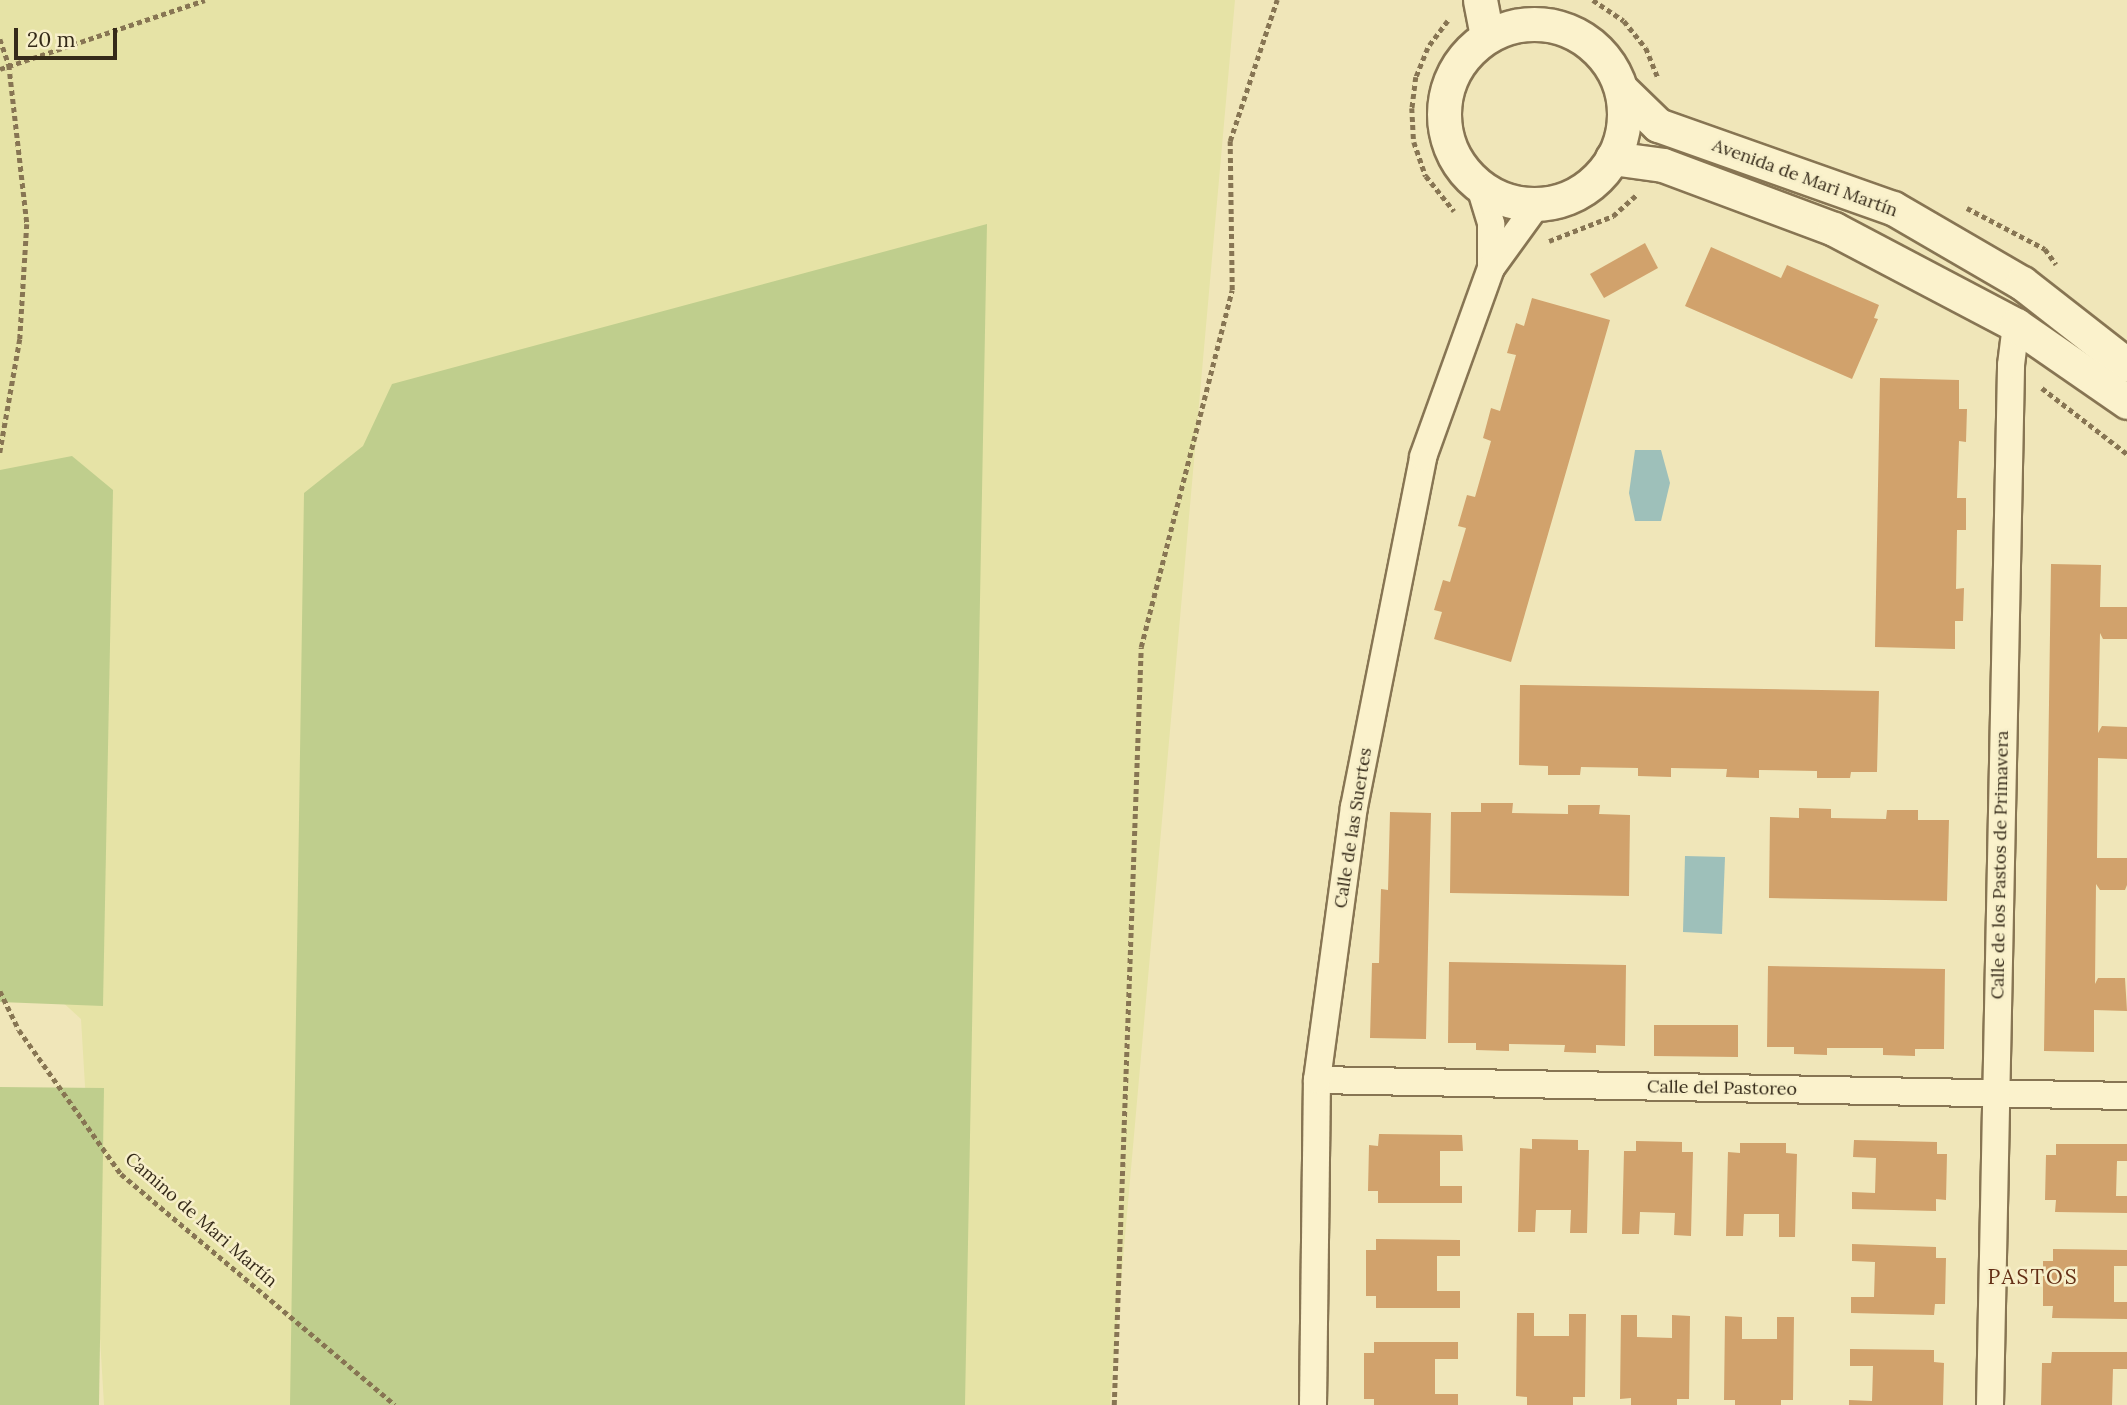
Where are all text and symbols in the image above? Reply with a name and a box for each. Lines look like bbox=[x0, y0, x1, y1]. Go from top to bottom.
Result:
scale bar bbox=[18, 14, 121, 58]
text: 20 m bbox=[27, 26, 76, 53]
street label: Avenida de Mari Martín bbox=[1709, 134, 1901, 222]
street label: Calle de los Pastos de Primavera bbox=[1987, 730, 2013, 1000]
street label: Calle de las Suertes bbox=[1330, 746, 1376, 910]
street label: Calle del Pastoreo bbox=[1647, 1076, 1797, 1100]
street label: Camino de Mari Martín bbox=[121, 1148, 281, 1292]
district label: PASTOS bbox=[1988, 1264, 2078, 1290]

